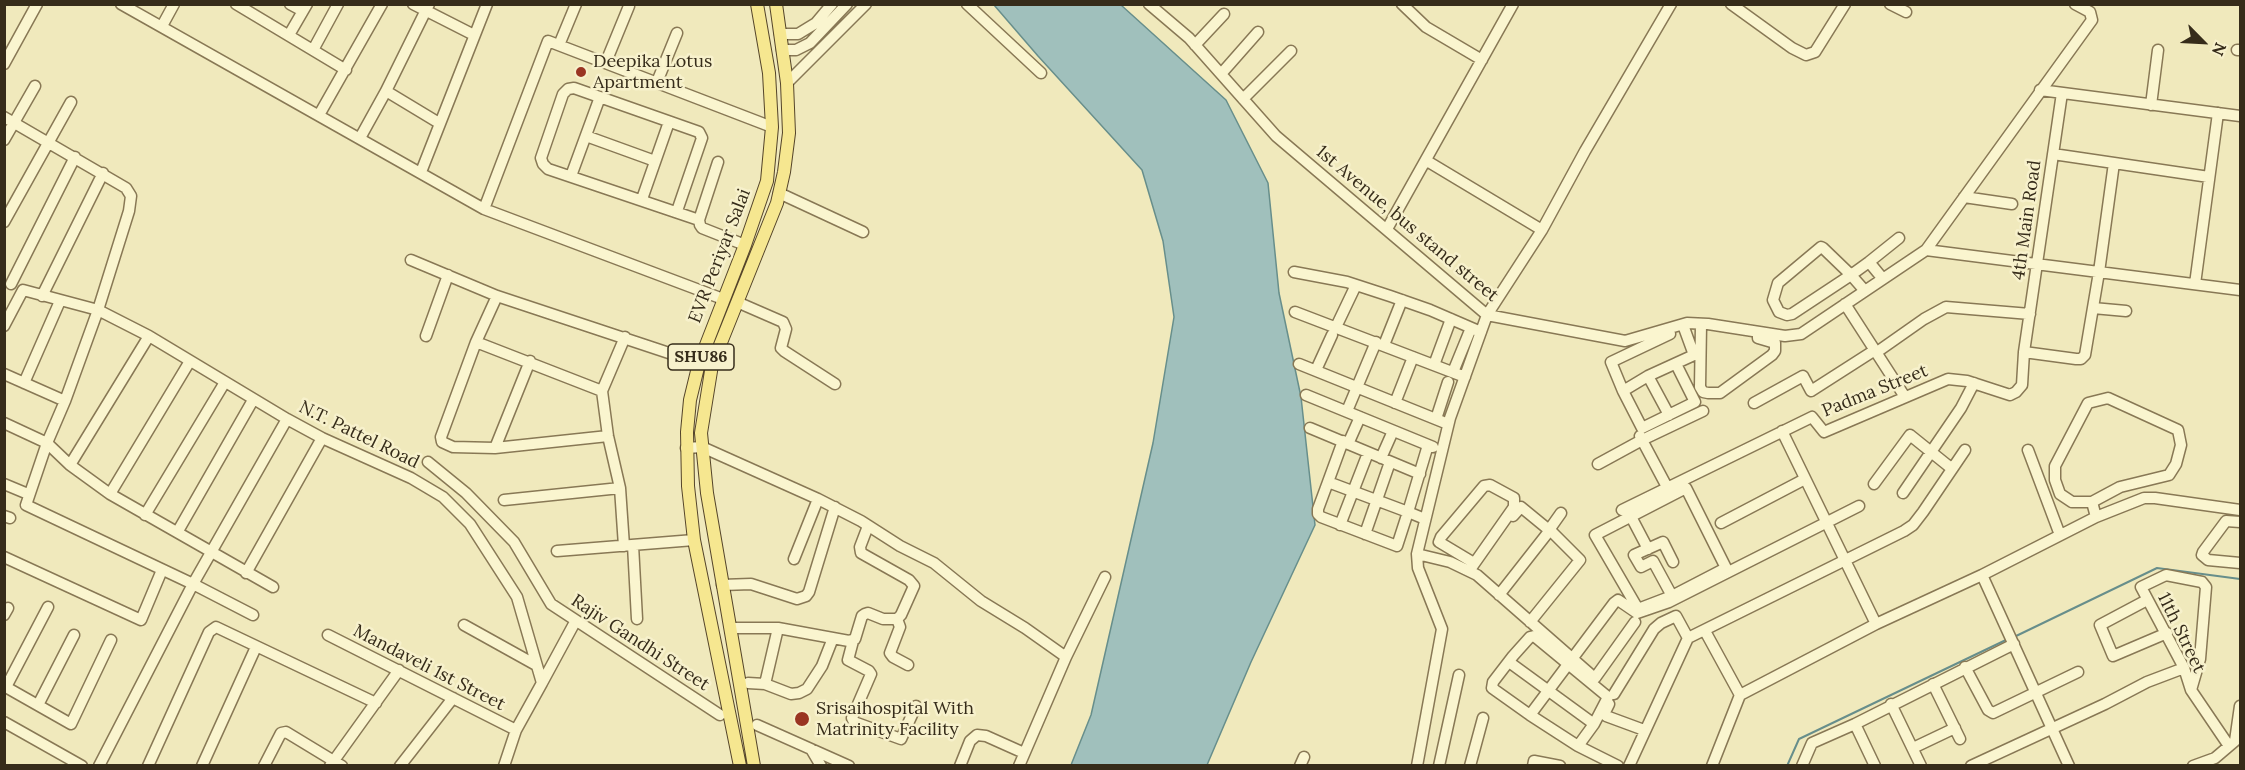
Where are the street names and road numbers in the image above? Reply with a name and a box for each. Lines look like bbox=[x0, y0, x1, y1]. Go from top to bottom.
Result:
street label: 1st Avenue, bus stand street bbox=[1311, 141, 1503, 307]
street label: 4th Main Road bbox=[2008, 159, 2046, 281]
street label: EVR Periyar Salai bbox=[684, 186, 756, 326]
road number: SHU86 bbox=[668, 344, 734, 370]
street label: Padma Street bbox=[1819, 360, 1931, 422]
street label: N.T. Pattel Road bbox=[295, 396, 423, 474]
street label: 11th Street bbox=[2152, 589, 2210, 677]
street label: Rajiv Gandhi Street bbox=[567, 590, 713, 696]
street label: Mandaveli 1st Street bbox=[349, 620, 509, 716]

